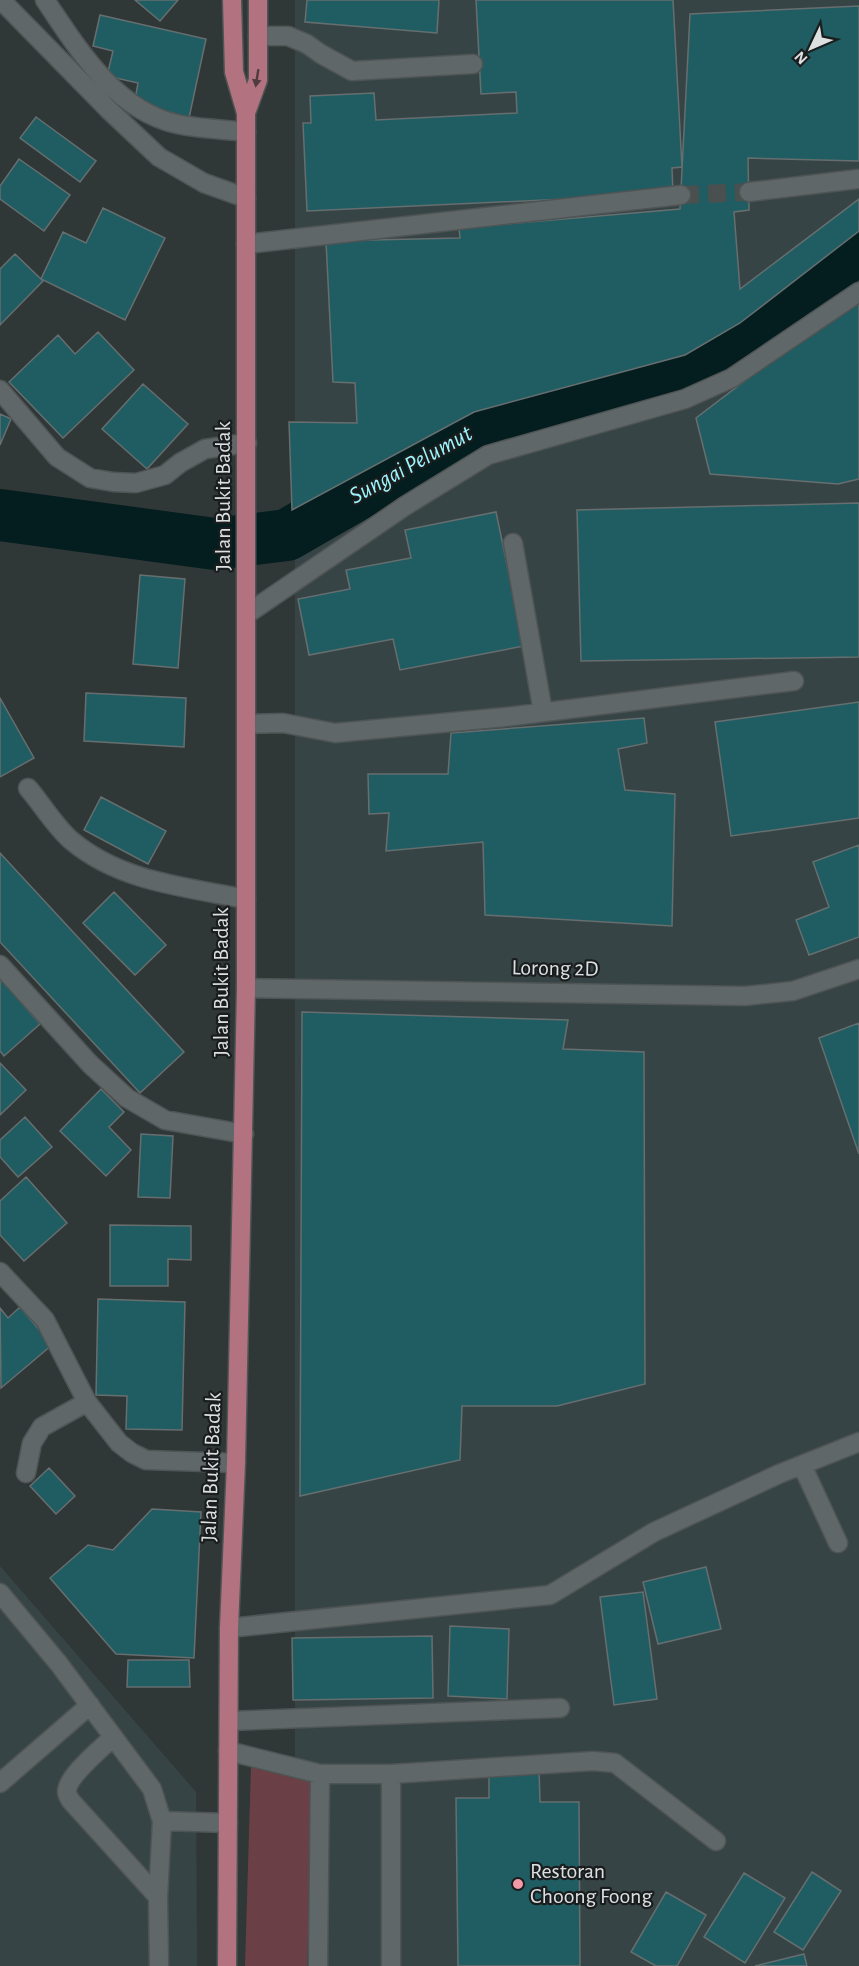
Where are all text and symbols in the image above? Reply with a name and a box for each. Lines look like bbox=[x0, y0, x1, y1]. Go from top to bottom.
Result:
north arrow bbox=[781, 18, 841, 78]
text: N bbox=[791, 48, 811, 67]
one-way arrow bbox=[252, 69, 261, 88]
street label: Jalan Bukit Badak bbox=[212, 421, 234, 571]
water label: Sungai Pelumut bbox=[345, 421, 477, 509]
street label: Jalan Bukit Badak bbox=[210, 907, 232, 1057]
street label: Lorong 2D bbox=[511, 956, 599, 980]
street label: Jalan Bukit Badak bbox=[197, 1392, 225, 1542]
place label: Restoran Choong Foong bbox=[530, 1860, 652, 1907]
marker: Restoran Choong Foong bbox=[511, 1877, 525, 1891]

